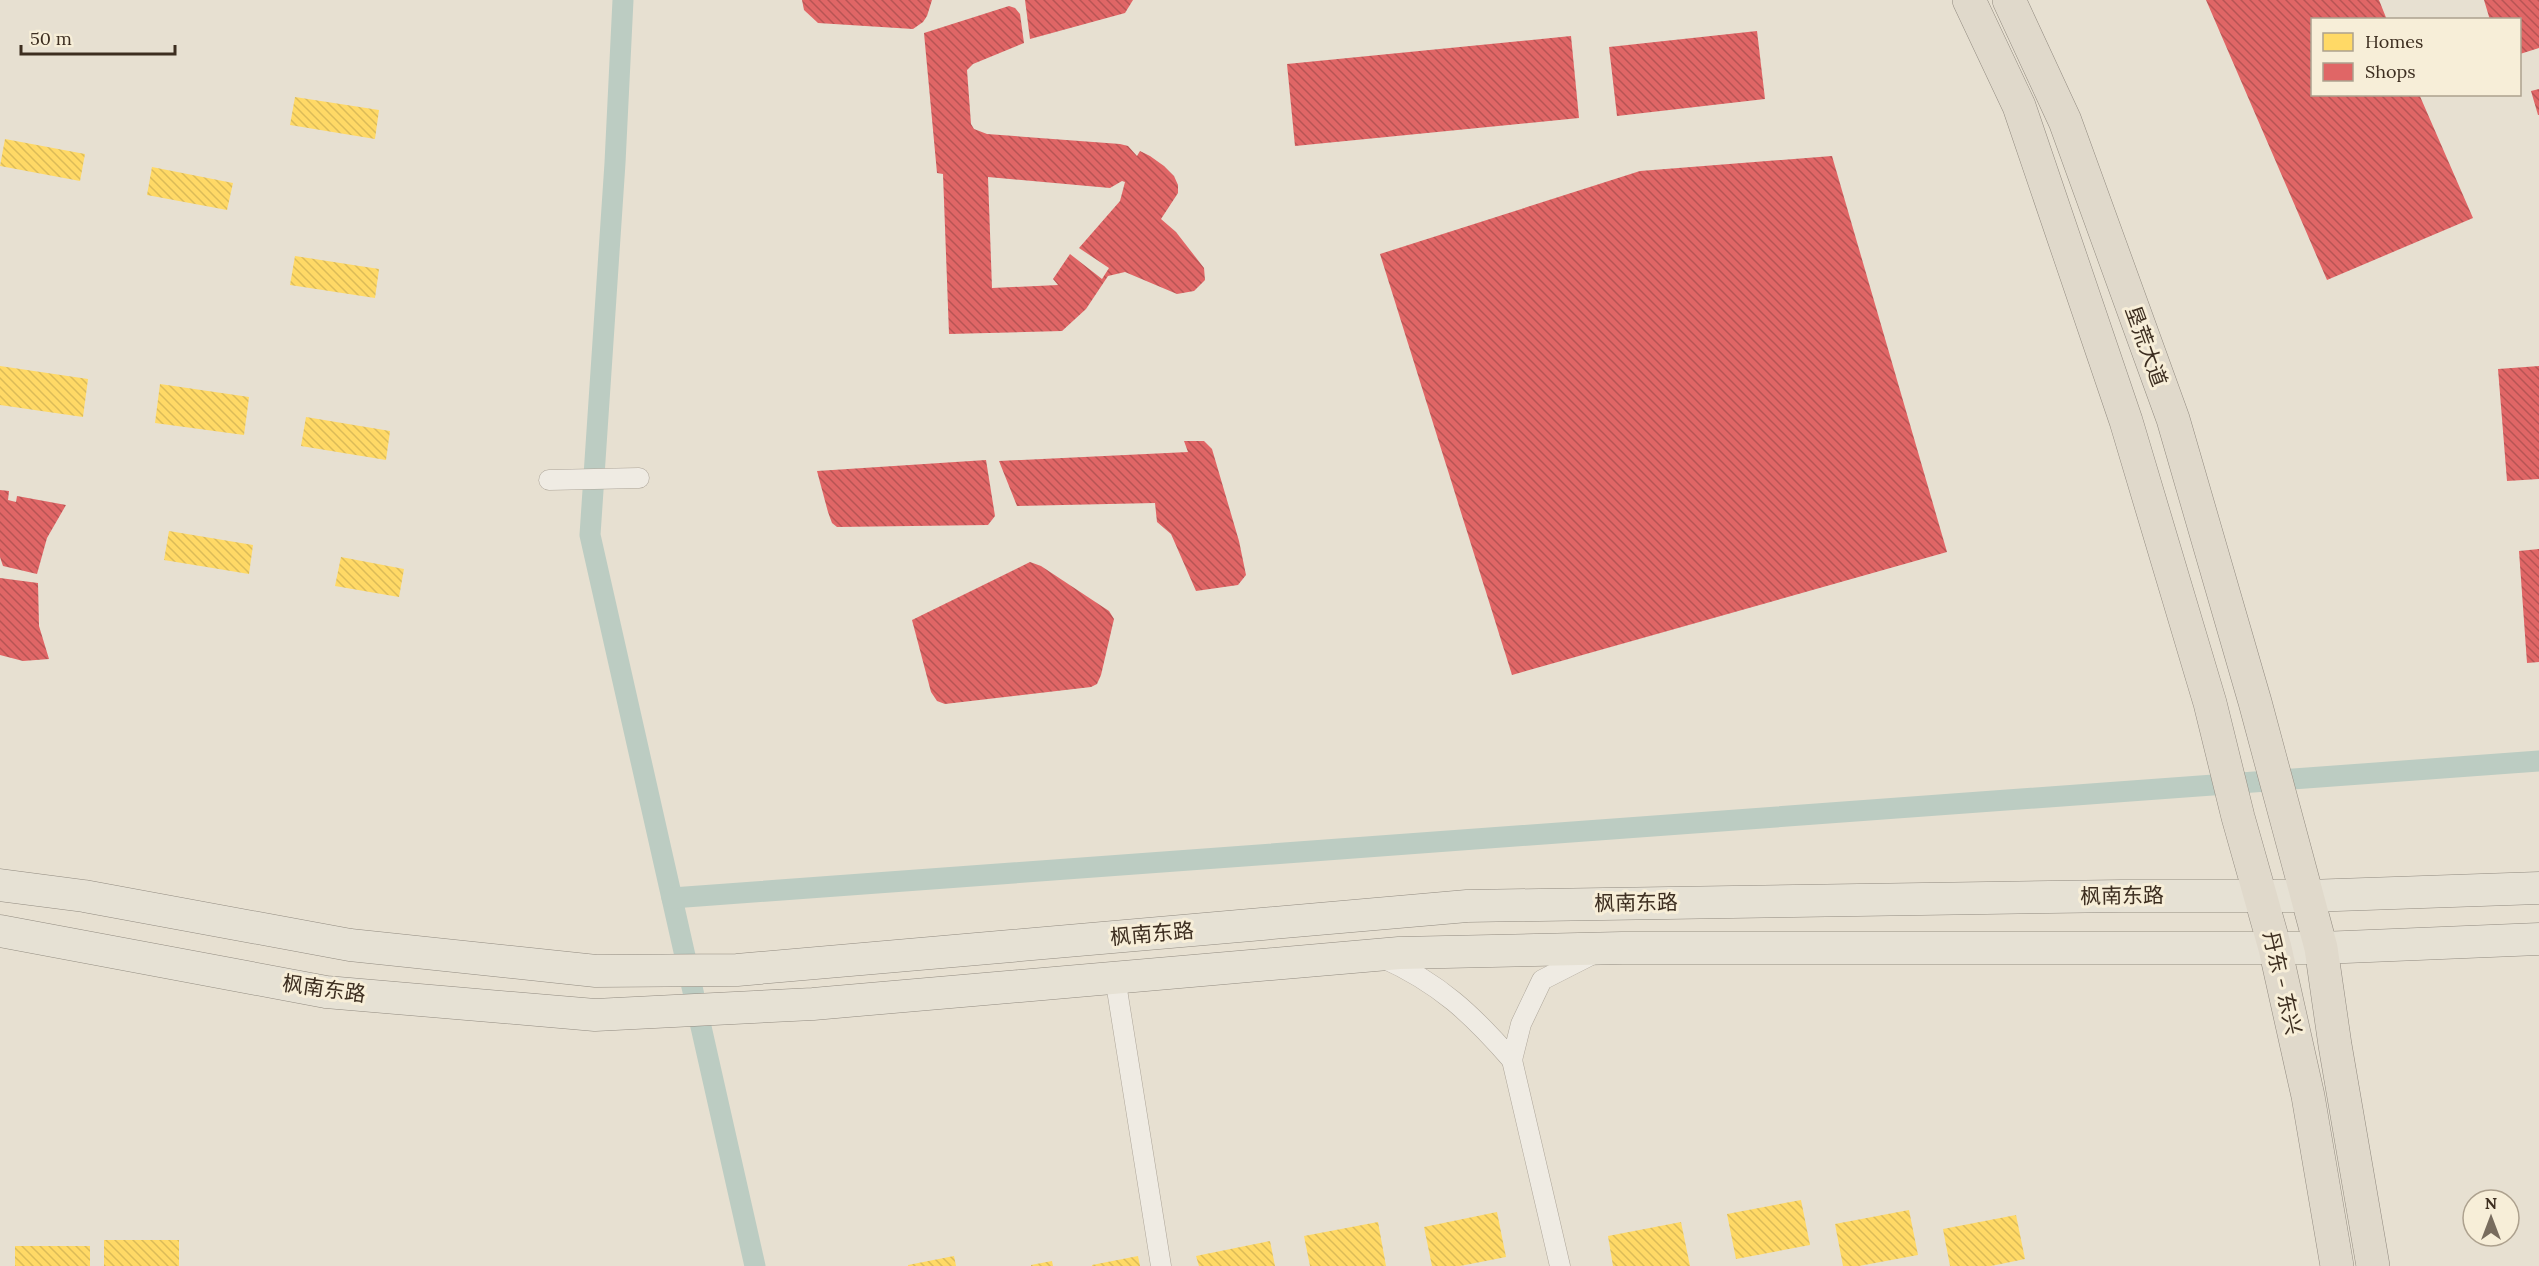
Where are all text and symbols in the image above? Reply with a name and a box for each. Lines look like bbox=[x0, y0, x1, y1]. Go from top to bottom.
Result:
scale bar bbox=[21, 18, 176, 56]
legend bbox=[2311, 18, 2521, 96]
text: 50 m bbox=[30, 27, 72, 50]
text: Homes bbox=[2365, 30, 2423, 53]
text: Shops bbox=[2365, 60, 2416, 83]
street label: 垦荒大道 bbox=[2119, 302, 2174, 390]
street label: 枫南东路 bbox=[2080, 881, 2164, 910]
street label: 枫南东路 bbox=[1594, 888, 1678, 917]
street label: 枫南东路 bbox=[1109, 916, 1195, 951]
street label: 丹东 - 东兴 bbox=[2257, 929, 2307, 1037]
street label: 枫南东路 bbox=[281, 969, 368, 1008]
north arrow bbox=[2461, 1188, 2521, 1248]
text: N bbox=[2485, 1193, 2497, 1213]

